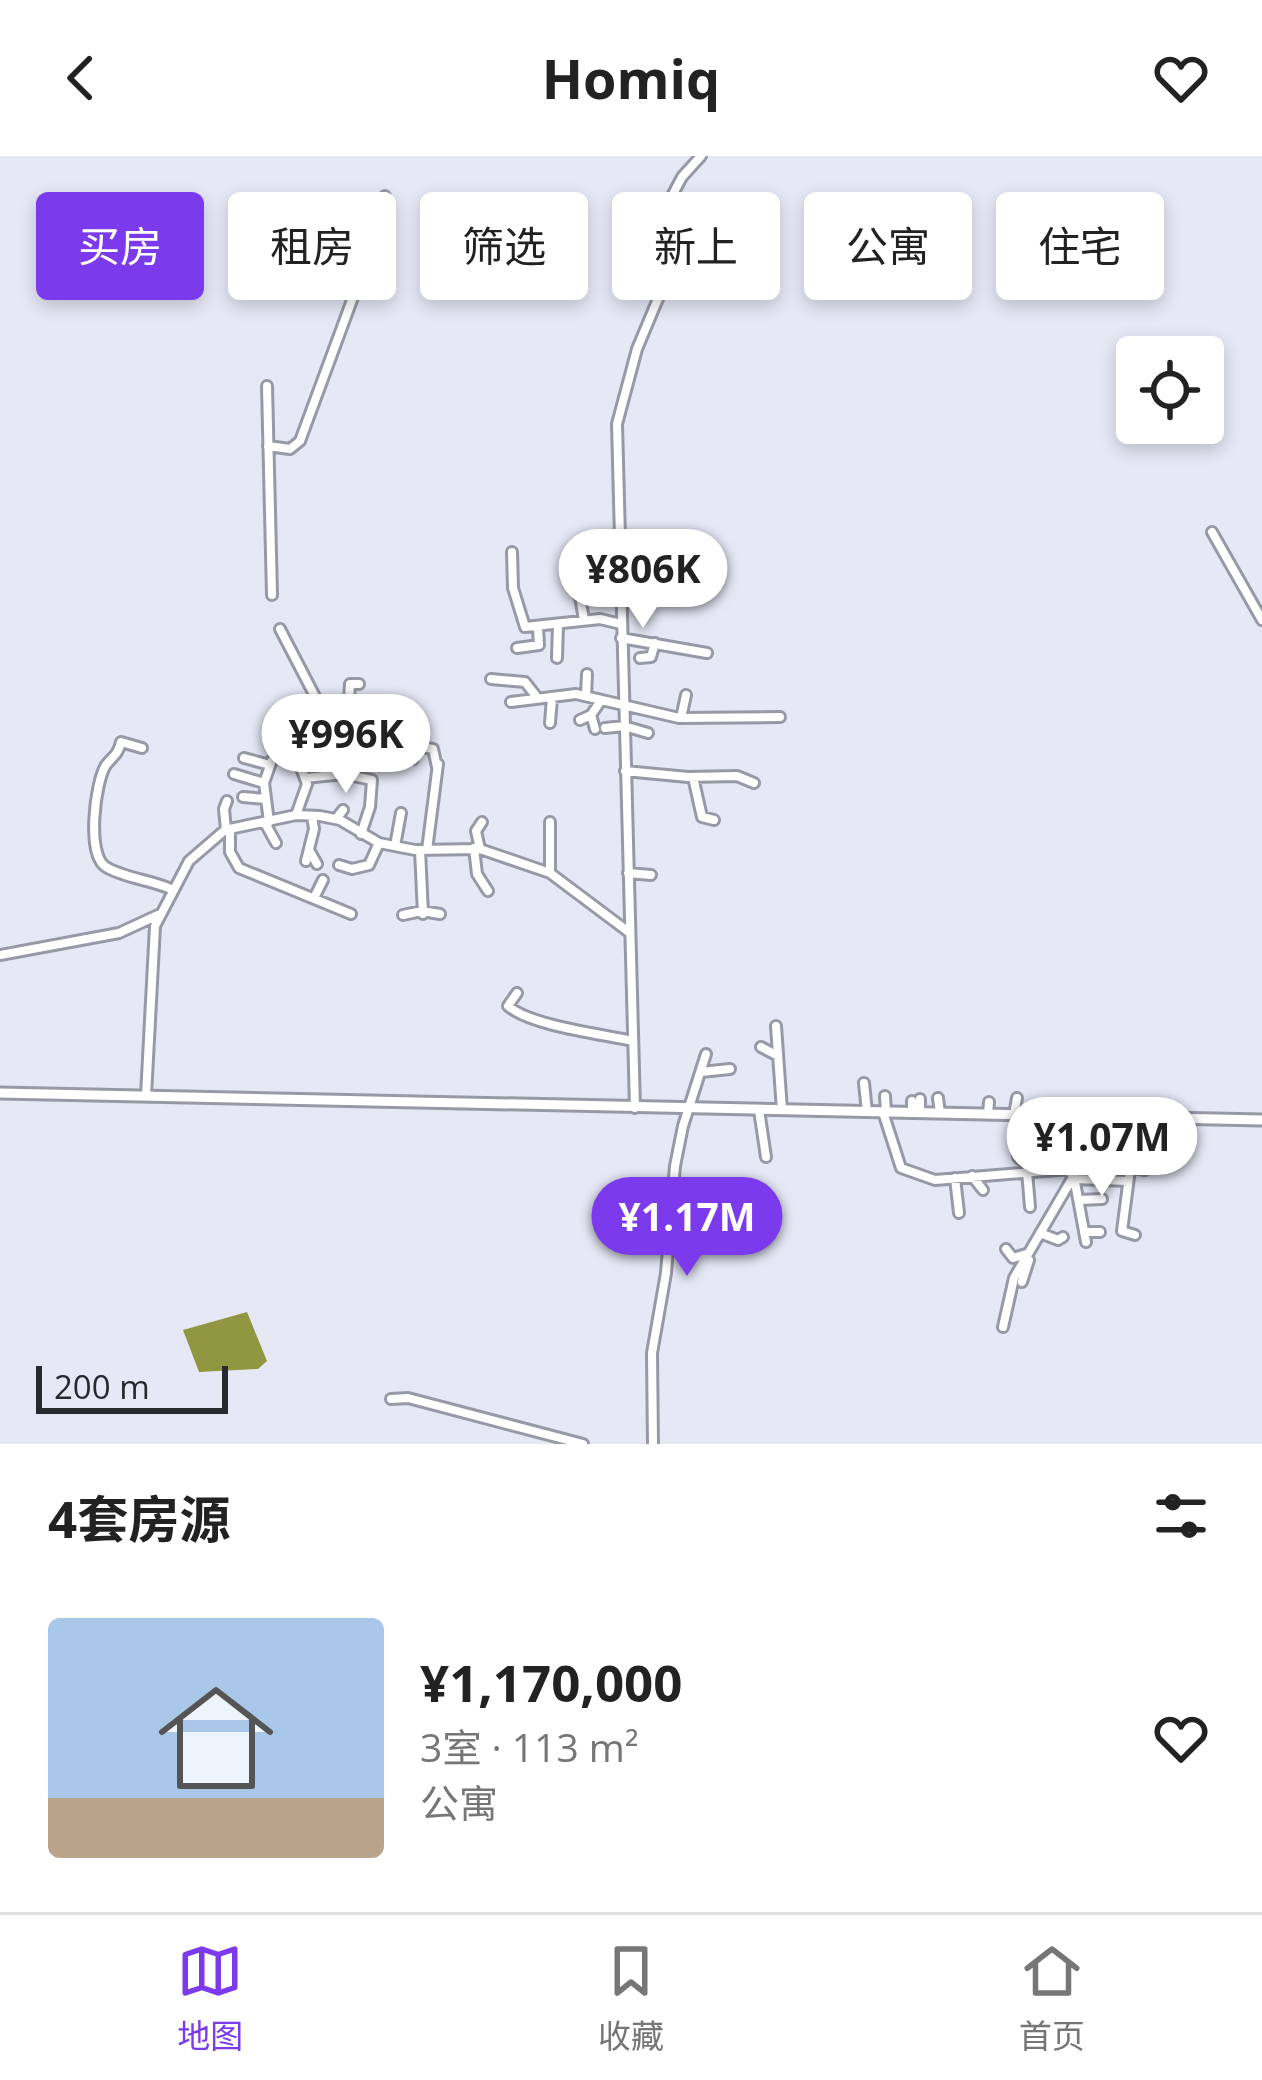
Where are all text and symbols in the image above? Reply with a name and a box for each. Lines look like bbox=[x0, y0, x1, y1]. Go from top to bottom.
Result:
text: Homiq bbox=[542, 41, 720, 115]
icon: back bbox=[48, 45, 114, 111]
icon: heart bbox=[1148, 45, 1214, 111]
chip: 买房 bbox=[36, 192, 204, 300]
chip: 租房 bbox=[228, 192, 396, 300]
chip: 筛选 bbox=[420, 192, 588, 300]
chip: 新上 bbox=[612, 192, 780, 300]
chip: 公寓 bbox=[804, 192, 972, 300]
chip: 住宅 bbox=[996, 192, 1164, 300]
map controls bbox=[1116, 336, 1224, 444]
button: locate bbox=[1116, 336, 1224, 444]
pin: ¥806K bbox=[559, 529, 727, 631]
text: ¥806K bbox=[585, 541, 701, 594]
pin: ¥996K bbox=[262, 694, 430, 796]
text: ¥996K bbox=[288, 706, 404, 759]
pin: ¥1.07M bbox=[1004, 1097, 1200, 1199]
text: ¥1.07M bbox=[1033, 1109, 1171, 1162]
pin: ¥1.17M bbox=[589, 1177, 785, 1279]
text: ¥1.17M bbox=[618, 1189, 756, 1242]
scale bar bbox=[36, 1360, 228, 1413]
text: 200 m bbox=[54, 1364, 150, 1409]
text: 4套房源 bbox=[48, 1483, 230, 1553]
icon: filters bbox=[1148, 1483, 1214, 1549]
text: ¥1,170,000 bbox=[420, 1647, 682, 1717]
icon: home bbox=[144, 1666, 288, 1810]
icon: heart bbox=[1148, 1705, 1214, 1771]
text: 3室 · 113 m² bbox=[420, 1720, 639, 1773]
text: 公寓 bbox=[420, 1776, 498, 1829]
tab: 地图 bbox=[177, 1938, 243, 2058]
tab: 收藏 bbox=[598, 1938, 664, 2058]
tab: 首页 bbox=[1019, 1938, 1085, 2058]

